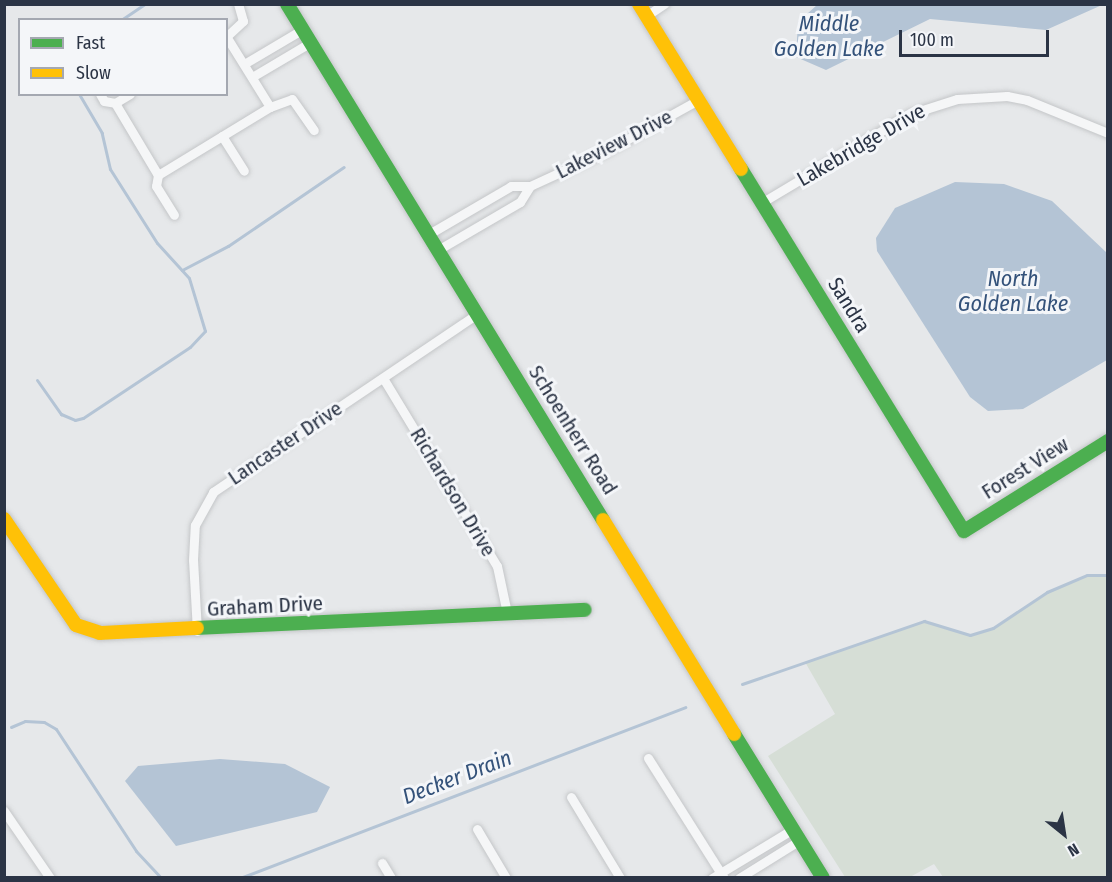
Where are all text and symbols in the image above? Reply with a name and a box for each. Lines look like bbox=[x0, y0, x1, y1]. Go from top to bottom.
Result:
water label: Middle Golden Lake bbox=[774, 10, 884, 62]
legend bbox=[18, 18, 228, 96]
scale bar bbox=[902, 18, 1052, 56]
text: 100 m bbox=[910, 29, 954, 51]
text: Fast bbox=[76, 32, 105, 54]
text: Slow bbox=[76, 62, 111, 84]
street label: Lakebridge Drive bbox=[792, 98, 930, 192]
street label: Lakeview Drive bbox=[551, 104, 677, 184]
water label: North Golden Lake bbox=[958, 265, 1068, 316]
street label: Sandra bbox=[822, 273, 876, 337]
street label: Schoenherr Road bbox=[523, 361, 623, 499]
street label: Lancaster Drive bbox=[223, 396, 347, 490]
street label: Richardson Drive bbox=[405, 423, 501, 561]
street label: Forest View bbox=[977, 431, 1073, 505]
street label: Graham Drive bbox=[206, 590, 324, 622]
water label: Decker Drain bbox=[399, 744, 515, 810]
north arrow bbox=[1034, 804, 1094, 864]
text: N bbox=[1064, 839, 1082, 861]

